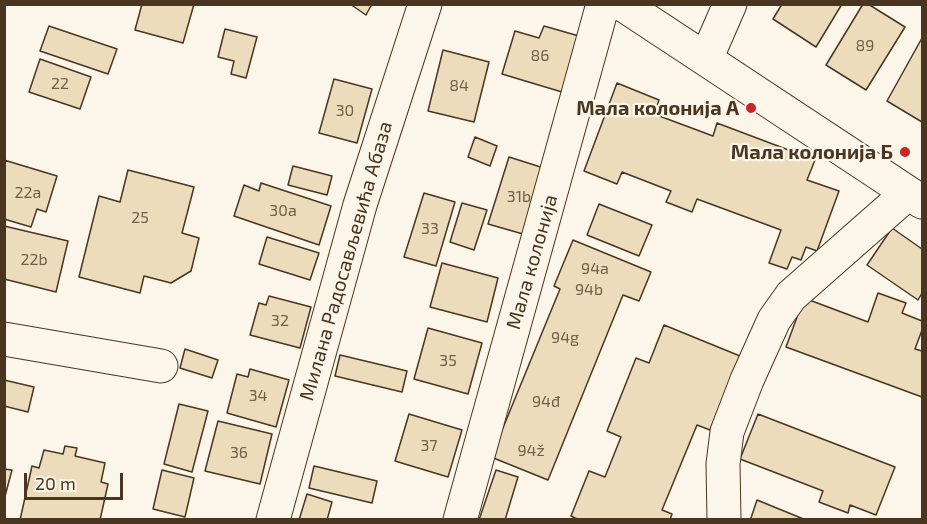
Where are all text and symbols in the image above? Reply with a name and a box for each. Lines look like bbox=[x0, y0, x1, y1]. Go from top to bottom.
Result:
house number: 89 bbox=[856, 36, 874, 56]
house number: 86 bbox=[531, 46, 549, 66]
house number: 22 bbox=[51, 74, 69, 94]
house number: 84 bbox=[449, 76, 469, 96]
place label: Мала колонија А bbox=[576, 96, 739, 120]
house number: 30 bbox=[336, 101, 354, 121]
marker: Мала колонија А bbox=[744, 101, 758, 115]
street label: Милана Радосављевића Абаза bbox=[295, 119, 397, 403]
place label: Мала колонија Б bbox=[731, 140, 893, 164]
marker: Мала колонија Б bbox=[898, 145, 912, 159]
house number: 22a bbox=[15, 183, 41, 203]
house number: 31b bbox=[507, 187, 531, 207]
street label: Мала колонија bbox=[501, 192, 563, 332]
house number: 30a bbox=[269, 201, 297, 221]
house number: 25 bbox=[131, 208, 149, 228]
house number: 33 bbox=[421, 219, 439, 239]
house number: 22b bbox=[20, 250, 48, 270]
house number: 94a bbox=[581, 259, 609, 279]
house number: 94b bbox=[575, 280, 603, 300]
house number: 32 bbox=[271, 311, 289, 331]
house number: 94g bbox=[551, 328, 579, 348]
house number: 35 bbox=[439, 351, 457, 371]
house number: 34 bbox=[249, 386, 267, 406]
house number: 94đ bbox=[532, 392, 560, 412]
house number: 37 bbox=[420, 436, 438, 456]
house number: 94ž bbox=[517, 441, 545, 461]
house number: 36 bbox=[230, 443, 248, 463]
scale bar bbox=[27, 461, 126, 499]
text: 20 m bbox=[35, 472, 76, 494]

